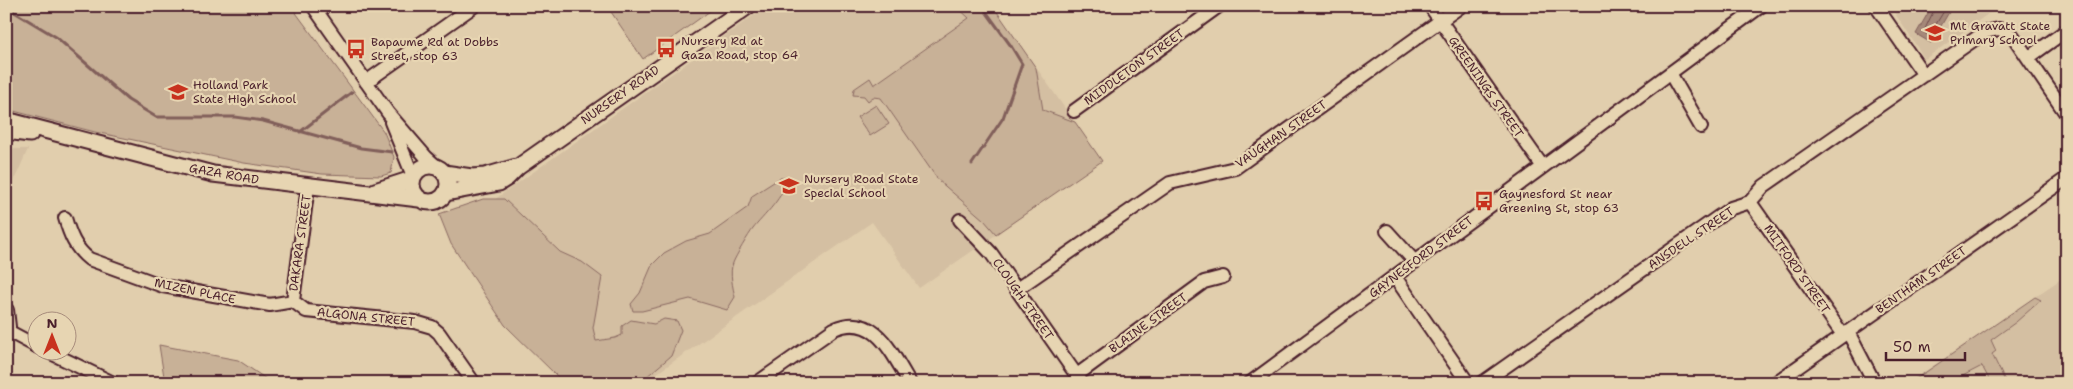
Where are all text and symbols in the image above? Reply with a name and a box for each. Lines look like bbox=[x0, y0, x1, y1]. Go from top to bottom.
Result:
place label: Mt Gravatt State Primary School bbox=[1950, 18, 2050, 48]
school or university icon: Mt Gravatt State Primary School bbox=[1924, 22, 1946, 44]
street label: MIDDLETON STREET bbox=[1081, 25, 1188, 109]
place label: Nursery Rd at Gaza Road, stop 64 bbox=[681, 33, 798, 63]
street label: GREENINGS STREET bbox=[1445, 33, 1527, 141]
place label: Bapaume Rd at Dobbs Street, stop 63 bbox=[371, 34, 499, 64]
bus stop icon: Nursery Rd at Gaza Road, stop 64 bbox=[655, 37, 677, 59]
bus stop icon: Bapaume Rd at Dobbs Street, stop 63 bbox=[345, 38, 367, 60]
street label: NURSERY ROAD bbox=[578, 62, 663, 128]
place label: Holland Park State High School bbox=[193, 77, 297, 107]
school or university icon: Holland Park State High School bbox=[167, 81, 189, 103]
street label: VAUGHAN STREET bbox=[1232, 96, 1330, 171]
street label: GAZA ROAD bbox=[188, 160, 260, 188]
place label: Nursery Road State Special School bbox=[804, 171, 919, 201]
school or university icon: Nursery Road State Special School bbox=[778, 175, 800, 197]
place label: Gaynesford St near Greening St, stop 63 bbox=[1499, 186, 1619, 216]
bus stop icon: Gaynesford St near Greening St, stop 63 bbox=[1473, 190, 1495, 212]
street label: DAKARA STREET bbox=[285, 193, 315, 292]
street label: ANSDELL STREET bbox=[1645, 203, 1738, 273]
street label: GAYNESFORD STREET bbox=[1366, 212, 1477, 302]
street label: MITFORD STREET bbox=[1760, 221, 1834, 317]
street label: BENTHAM STREET bbox=[1872, 242, 1970, 317]
street label: CLOUGH STREET bbox=[989, 255, 1057, 343]
street label: MIZEN PLACE bbox=[153, 275, 237, 307]
street label: BLAINE STREET bbox=[1106, 289, 1191, 357]
street label: ALGONA STREET bbox=[316, 304, 416, 330]
north arrow bbox=[28, 312, 78, 362]
text: N bbox=[46, 314, 58, 332]
scale bar bbox=[1886, 329, 1964, 361]
text: 50 m bbox=[1893, 337, 1931, 357]

